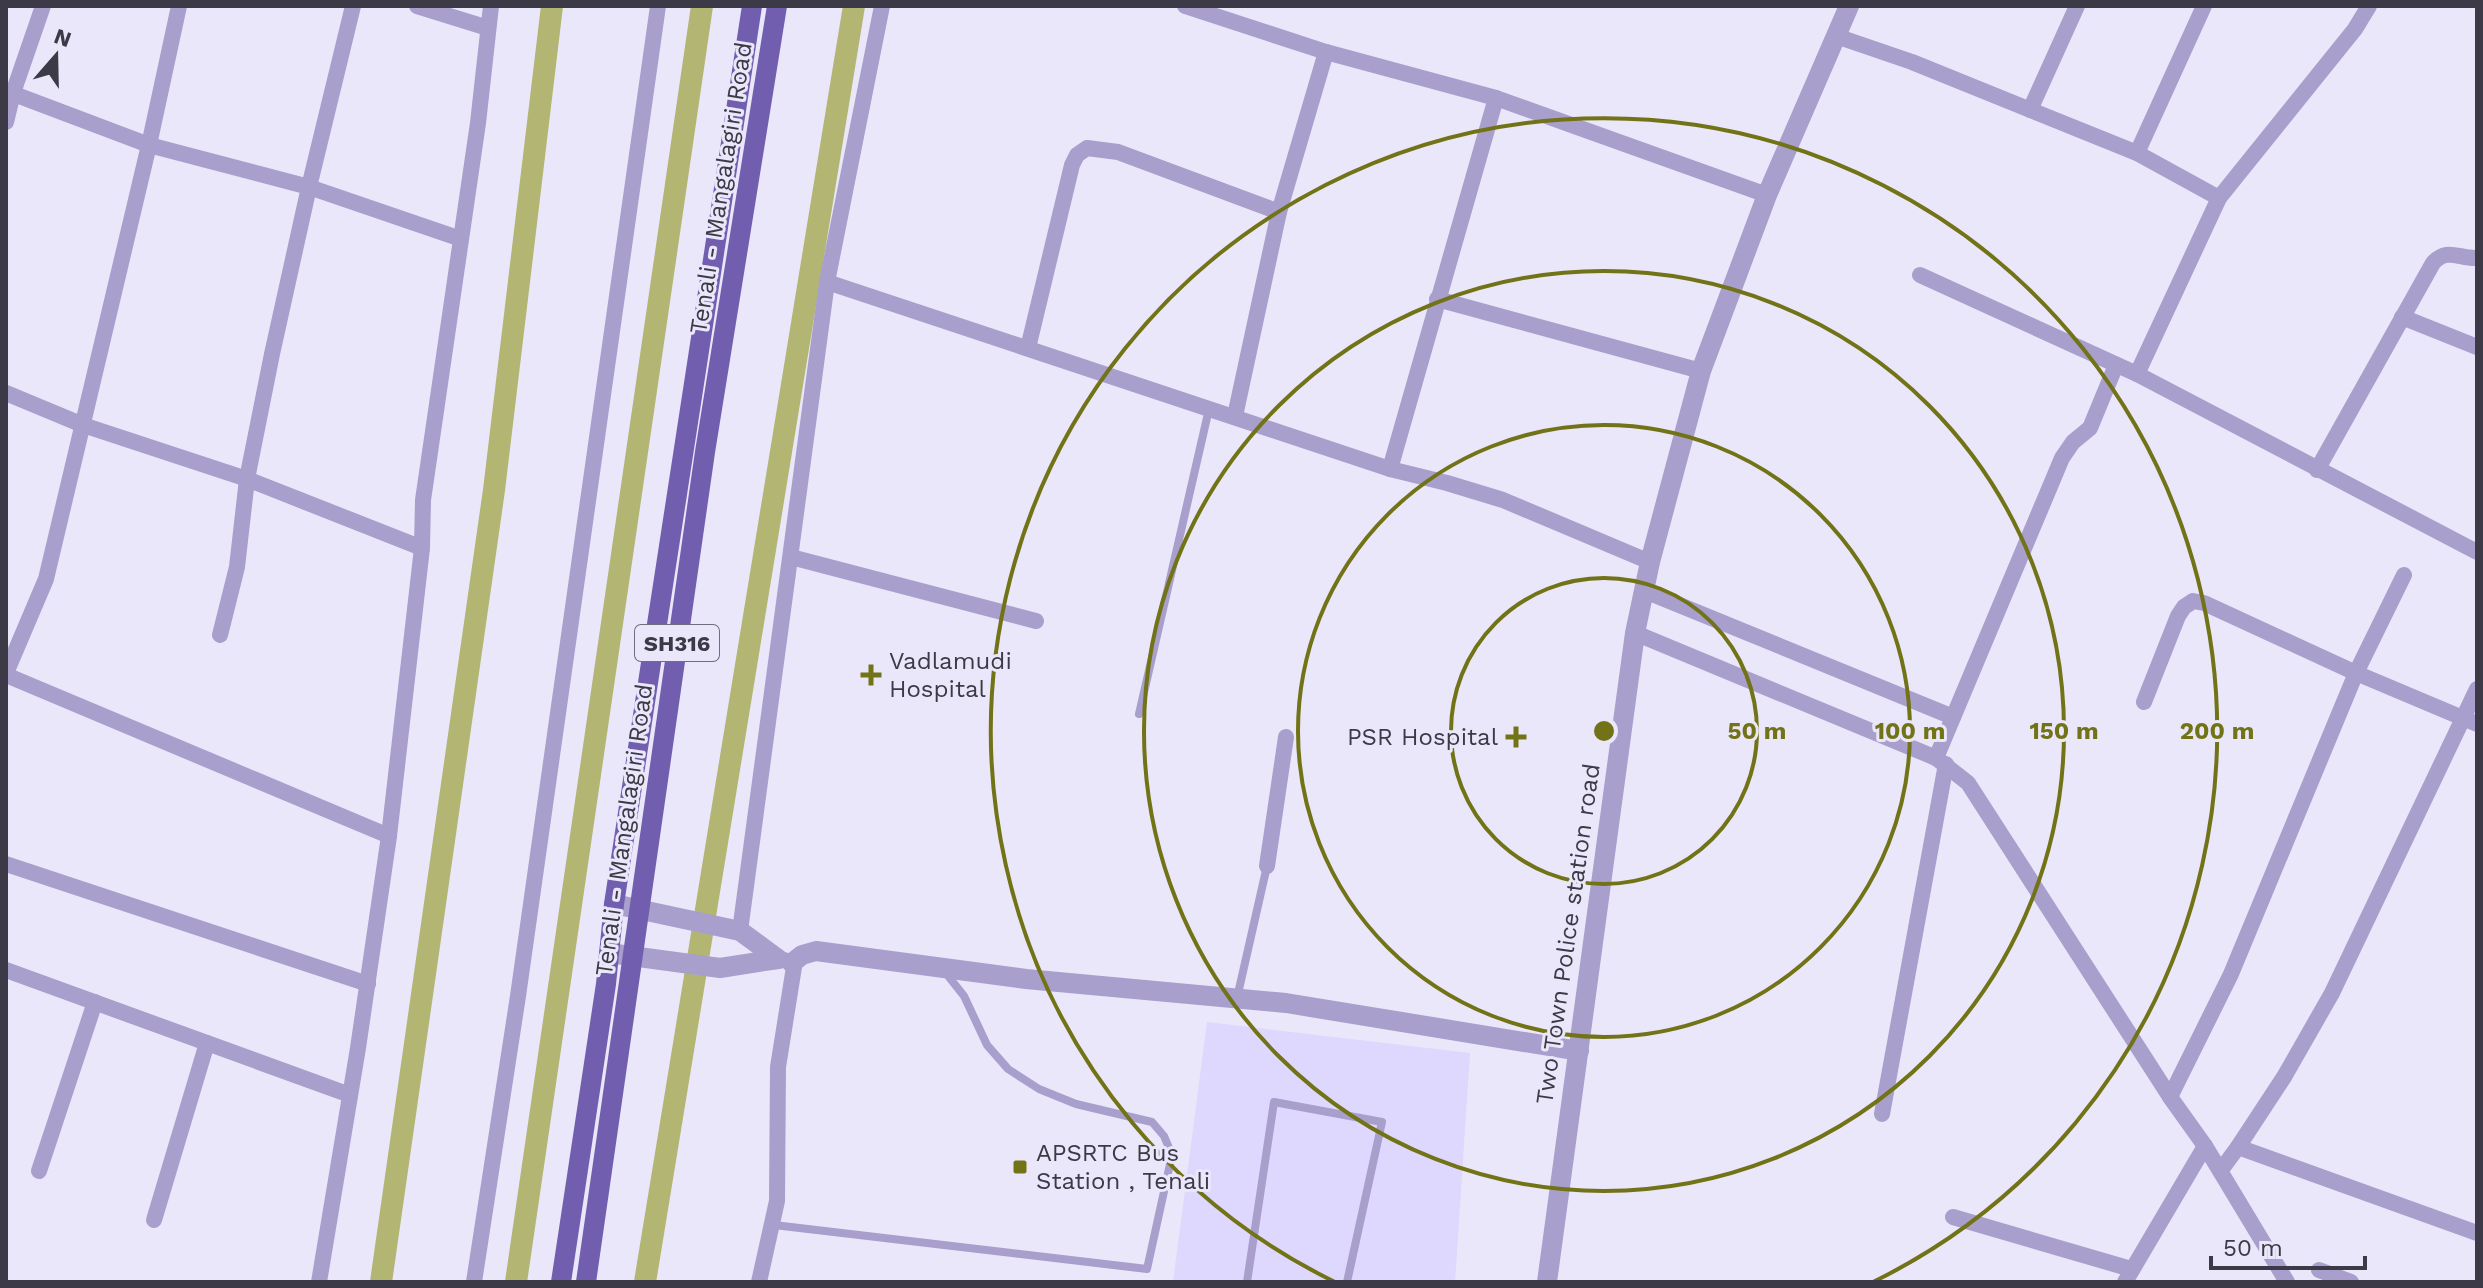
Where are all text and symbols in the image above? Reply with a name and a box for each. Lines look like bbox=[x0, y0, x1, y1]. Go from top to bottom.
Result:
north arrow bbox=[16, 16, 96, 96]
text: N bbox=[51, 23, 75, 52]
street label: Tenali - Mangalagiri Road bbox=[684, 40, 758, 336]
road number: SH316 bbox=[635, 625, 719, 661]
place label: Vadlamudi Hospital bbox=[889, 647, 1012, 703]
marker: Vadlamudi Hospital bbox=[860, 664, 882, 686]
street label: Tenali - Mangalagiri Road bbox=[590, 682, 658, 978]
centre of rings bbox=[1590, 717, 1618, 745]
text: 50 m bbox=[1728, 717, 1786, 745]
text: 100 m bbox=[1875, 717, 1945, 745]
text: 150 m bbox=[2029, 717, 2099, 745]
text: 200 m bbox=[2180, 717, 2254, 745]
place label: PSR Hospital bbox=[1347, 723, 1499, 751]
marker: PSR Hospital bbox=[1505, 726, 1527, 748]
street label: Two Town Police station road bbox=[1530, 762, 1606, 1106]
place label: APSRTC Bus Station , Tenali bbox=[1036, 1139, 1210, 1195]
marker: APSRTC Bus Station , Tenali bbox=[1011, 1158, 1029, 1176]
scale bar bbox=[2211, 1220, 2365, 1270]
text: 50 m bbox=[2223, 1234, 2283, 1262]

